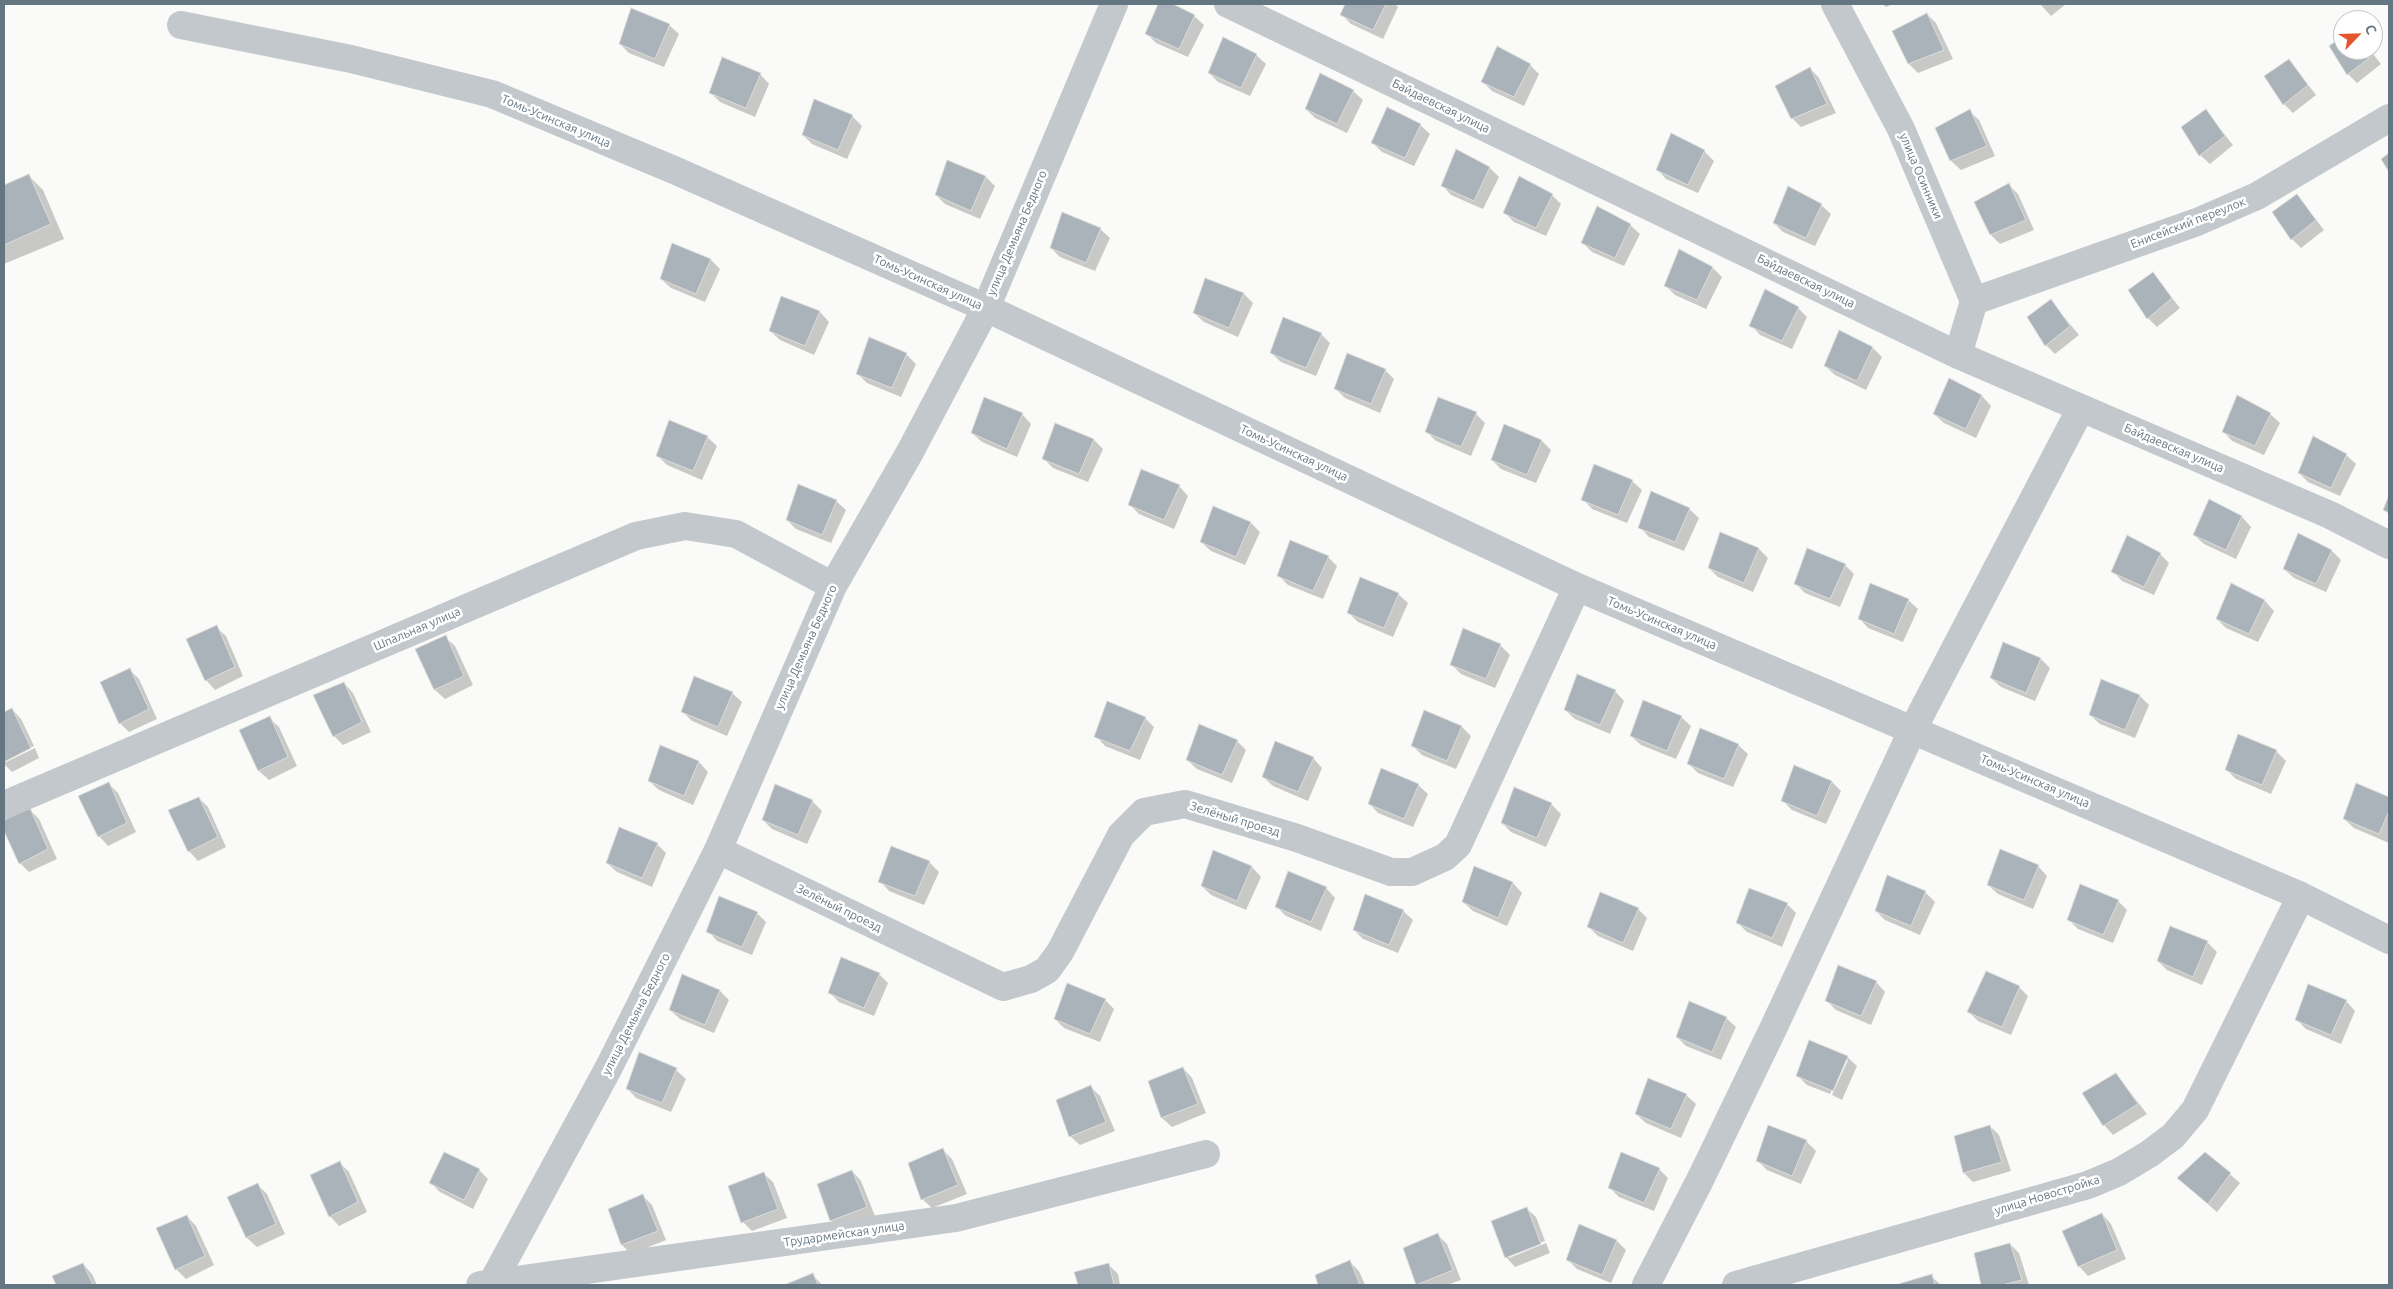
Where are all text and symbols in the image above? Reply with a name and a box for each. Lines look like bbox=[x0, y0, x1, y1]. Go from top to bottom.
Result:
north arrow bbox=[2333, 10, 2383, 60]
text: С bbox=[2362, 22, 2380, 37]
street label: Байдаевская улица bbox=[1390, 76, 1492, 136]
street label: Томь-Усинская улица bbox=[499, 91, 613, 151]
street label: улица Осинники bbox=[1896, 131, 1946, 221]
street label: улица Демьяна Бедного bbox=[984, 168, 1050, 298]
street label: Енисейский переулок bbox=[2129, 194, 2247, 252]
street label: Байдаевская улица bbox=[1755, 251, 1857, 311]
street label: Томь-Усинская улица bbox=[872, 252, 984, 312]
street label: Байдаевская улица bbox=[2122, 420, 2226, 476]
street label: Томь-Усинская улица bbox=[1238, 422, 1350, 484]
street label: улица Демьяна Бедного bbox=[772, 582, 840, 712]
street label: Томь-Усинская улица bbox=[1605, 593, 1719, 653]
street label: Шпальная улица bbox=[371, 604, 463, 654]
street label: Томь-Усинская улица bbox=[1978, 751, 2092, 811]
street label: Зелёный проезд bbox=[1188, 799, 1282, 839]
street label: Зелёный проезд bbox=[794, 881, 884, 935]
street label: улица Демьяна Бедного bbox=[599, 951, 673, 1077]
street label: улица Новостройка bbox=[1993, 1172, 2101, 1218]
street label: Трудармейская улица bbox=[783, 1218, 905, 1250]

